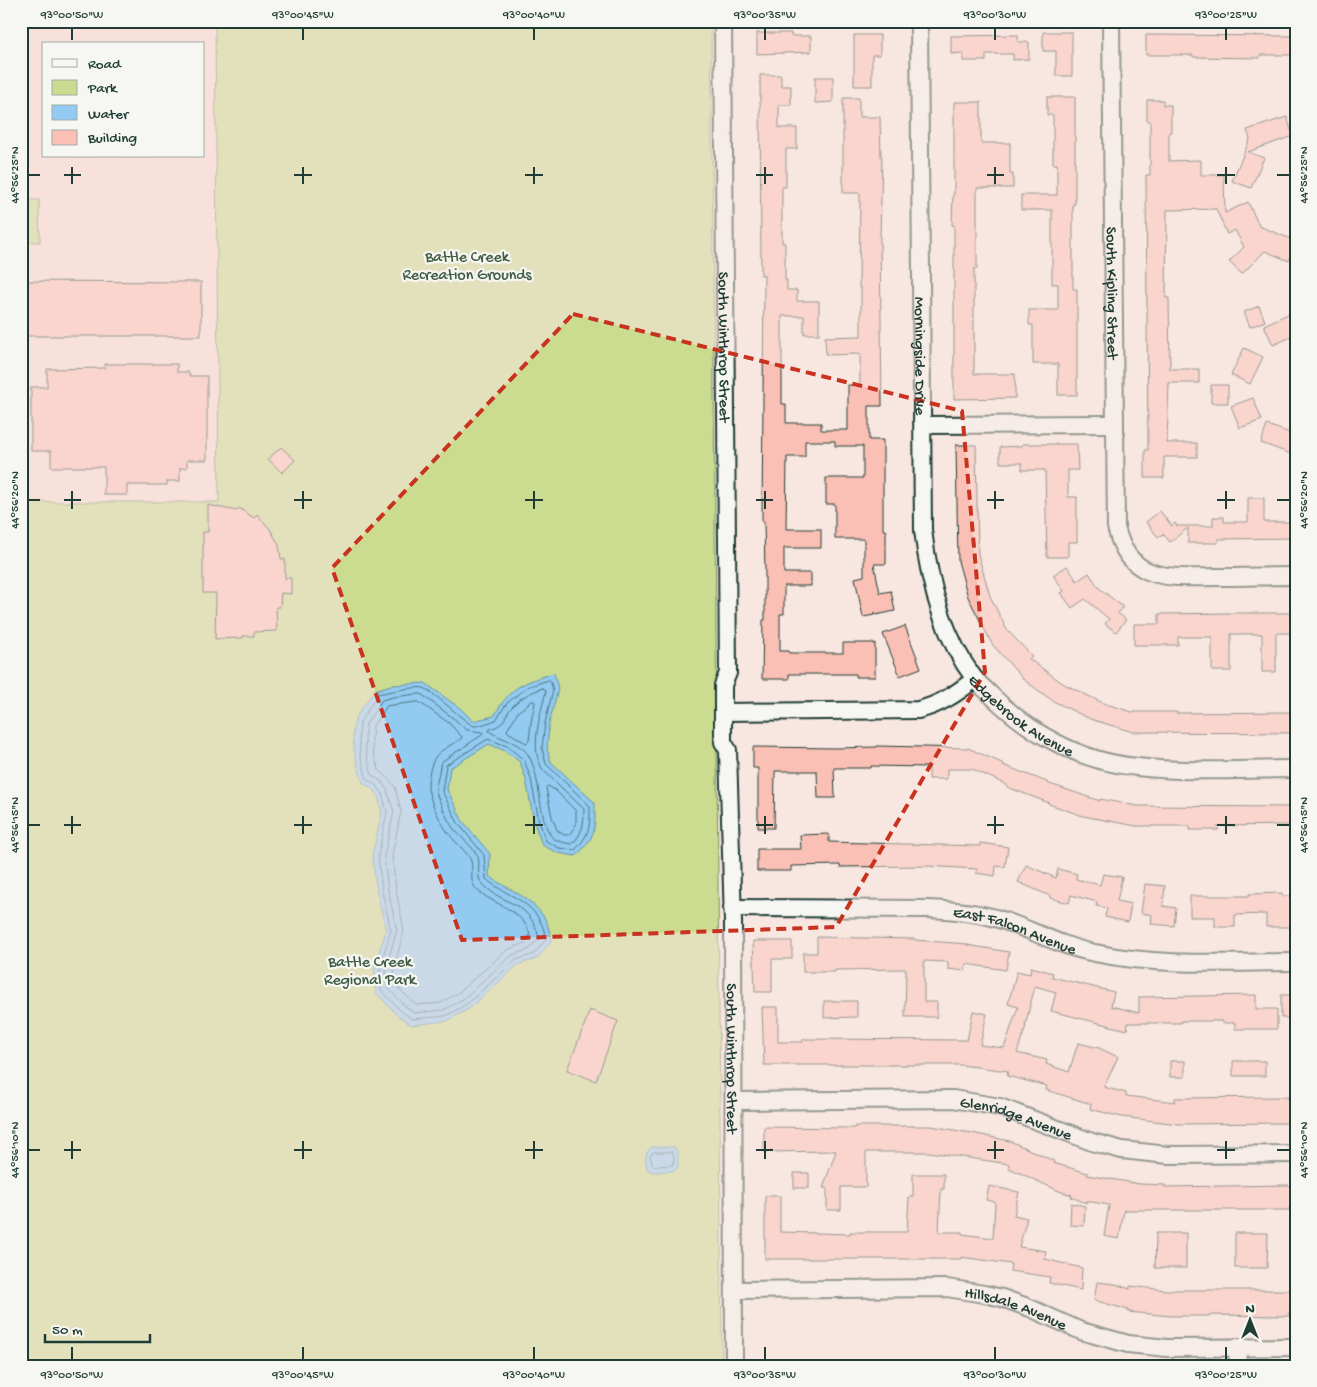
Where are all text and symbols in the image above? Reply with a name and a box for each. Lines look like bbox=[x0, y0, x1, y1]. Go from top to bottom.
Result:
text: 93°00'50"W bbox=[40, 9, 103, 23]
text: 93°00'45"W bbox=[271, 9, 334, 23]
text: 93°00'40"W bbox=[502, 9, 565, 23]
text: 93°00'35"W bbox=[733, 9, 796, 23]
text: 93°00'30"W bbox=[963, 9, 1026, 23]
text: 93°00'25"W bbox=[1194, 9, 1257, 23]
legend bbox=[42, 42, 205, 158]
text: Road bbox=[88, 56, 122, 74]
text: Park bbox=[87, 80, 118, 98]
text: Water bbox=[88, 106, 130, 124]
text: Building bbox=[87, 130, 137, 148]
text: 44°56'25"N bbox=[9, 146, 23, 204]
text: 44°56'25"N bbox=[1298, 146, 1312, 204]
street label: South Kipling Street bbox=[1100, 227, 1120, 361]
park label: Battle Creek Recreation Grounds bbox=[402, 249, 533, 286]
street label: South Winthrop Street bbox=[712, 272, 732, 424]
street label: Morningside Drive bbox=[908, 297, 928, 416]
text: 44°56'20"N bbox=[9, 471, 23, 529]
text: 44°56'20"N bbox=[1298, 471, 1312, 529]
street label: Edgebrook Avenue bbox=[963, 672, 1076, 763]
text: 44°56'15"N bbox=[9, 797, 23, 853]
text: 44°56'15"N bbox=[1298, 797, 1312, 853]
street label: East Falcon Avenue bbox=[952, 905, 1079, 961]
park label: Battle Creek Regional Park bbox=[324, 954, 418, 991]
street label: South Winthrop Street bbox=[720, 983, 739, 1135]
street label: Glenridge Avenue bbox=[958, 1094, 1075, 1147]
text: 44°56'10"N bbox=[9, 1121, 23, 1178]
text: 44°56'10"N bbox=[1298, 1121, 1312, 1178]
street label: Hillsdale Avenue bbox=[963, 1285, 1070, 1337]
north arrow bbox=[1224, 1294, 1274, 1344]
text: N bbox=[1245, 1301, 1255, 1318]
scale bar bbox=[45, 1312, 150, 1344]
text: 50 m bbox=[52, 1322, 83, 1340]
text: 93°00'50"W bbox=[40, 1369, 103, 1383]
text: 93°00'45"W bbox=[271, 1369, 334, 1383]
text: 93°00'40"W bbox=[502, 1369, 565, 1383]
text: 93°00'35"W bbox=[733, 1369, 796, 1383]
text: 93°00'30"W bbox=[963, 1369, 1026, 1383]
text: 93°00'25"W bbox=[1194, 1369, 1257, 1383]

